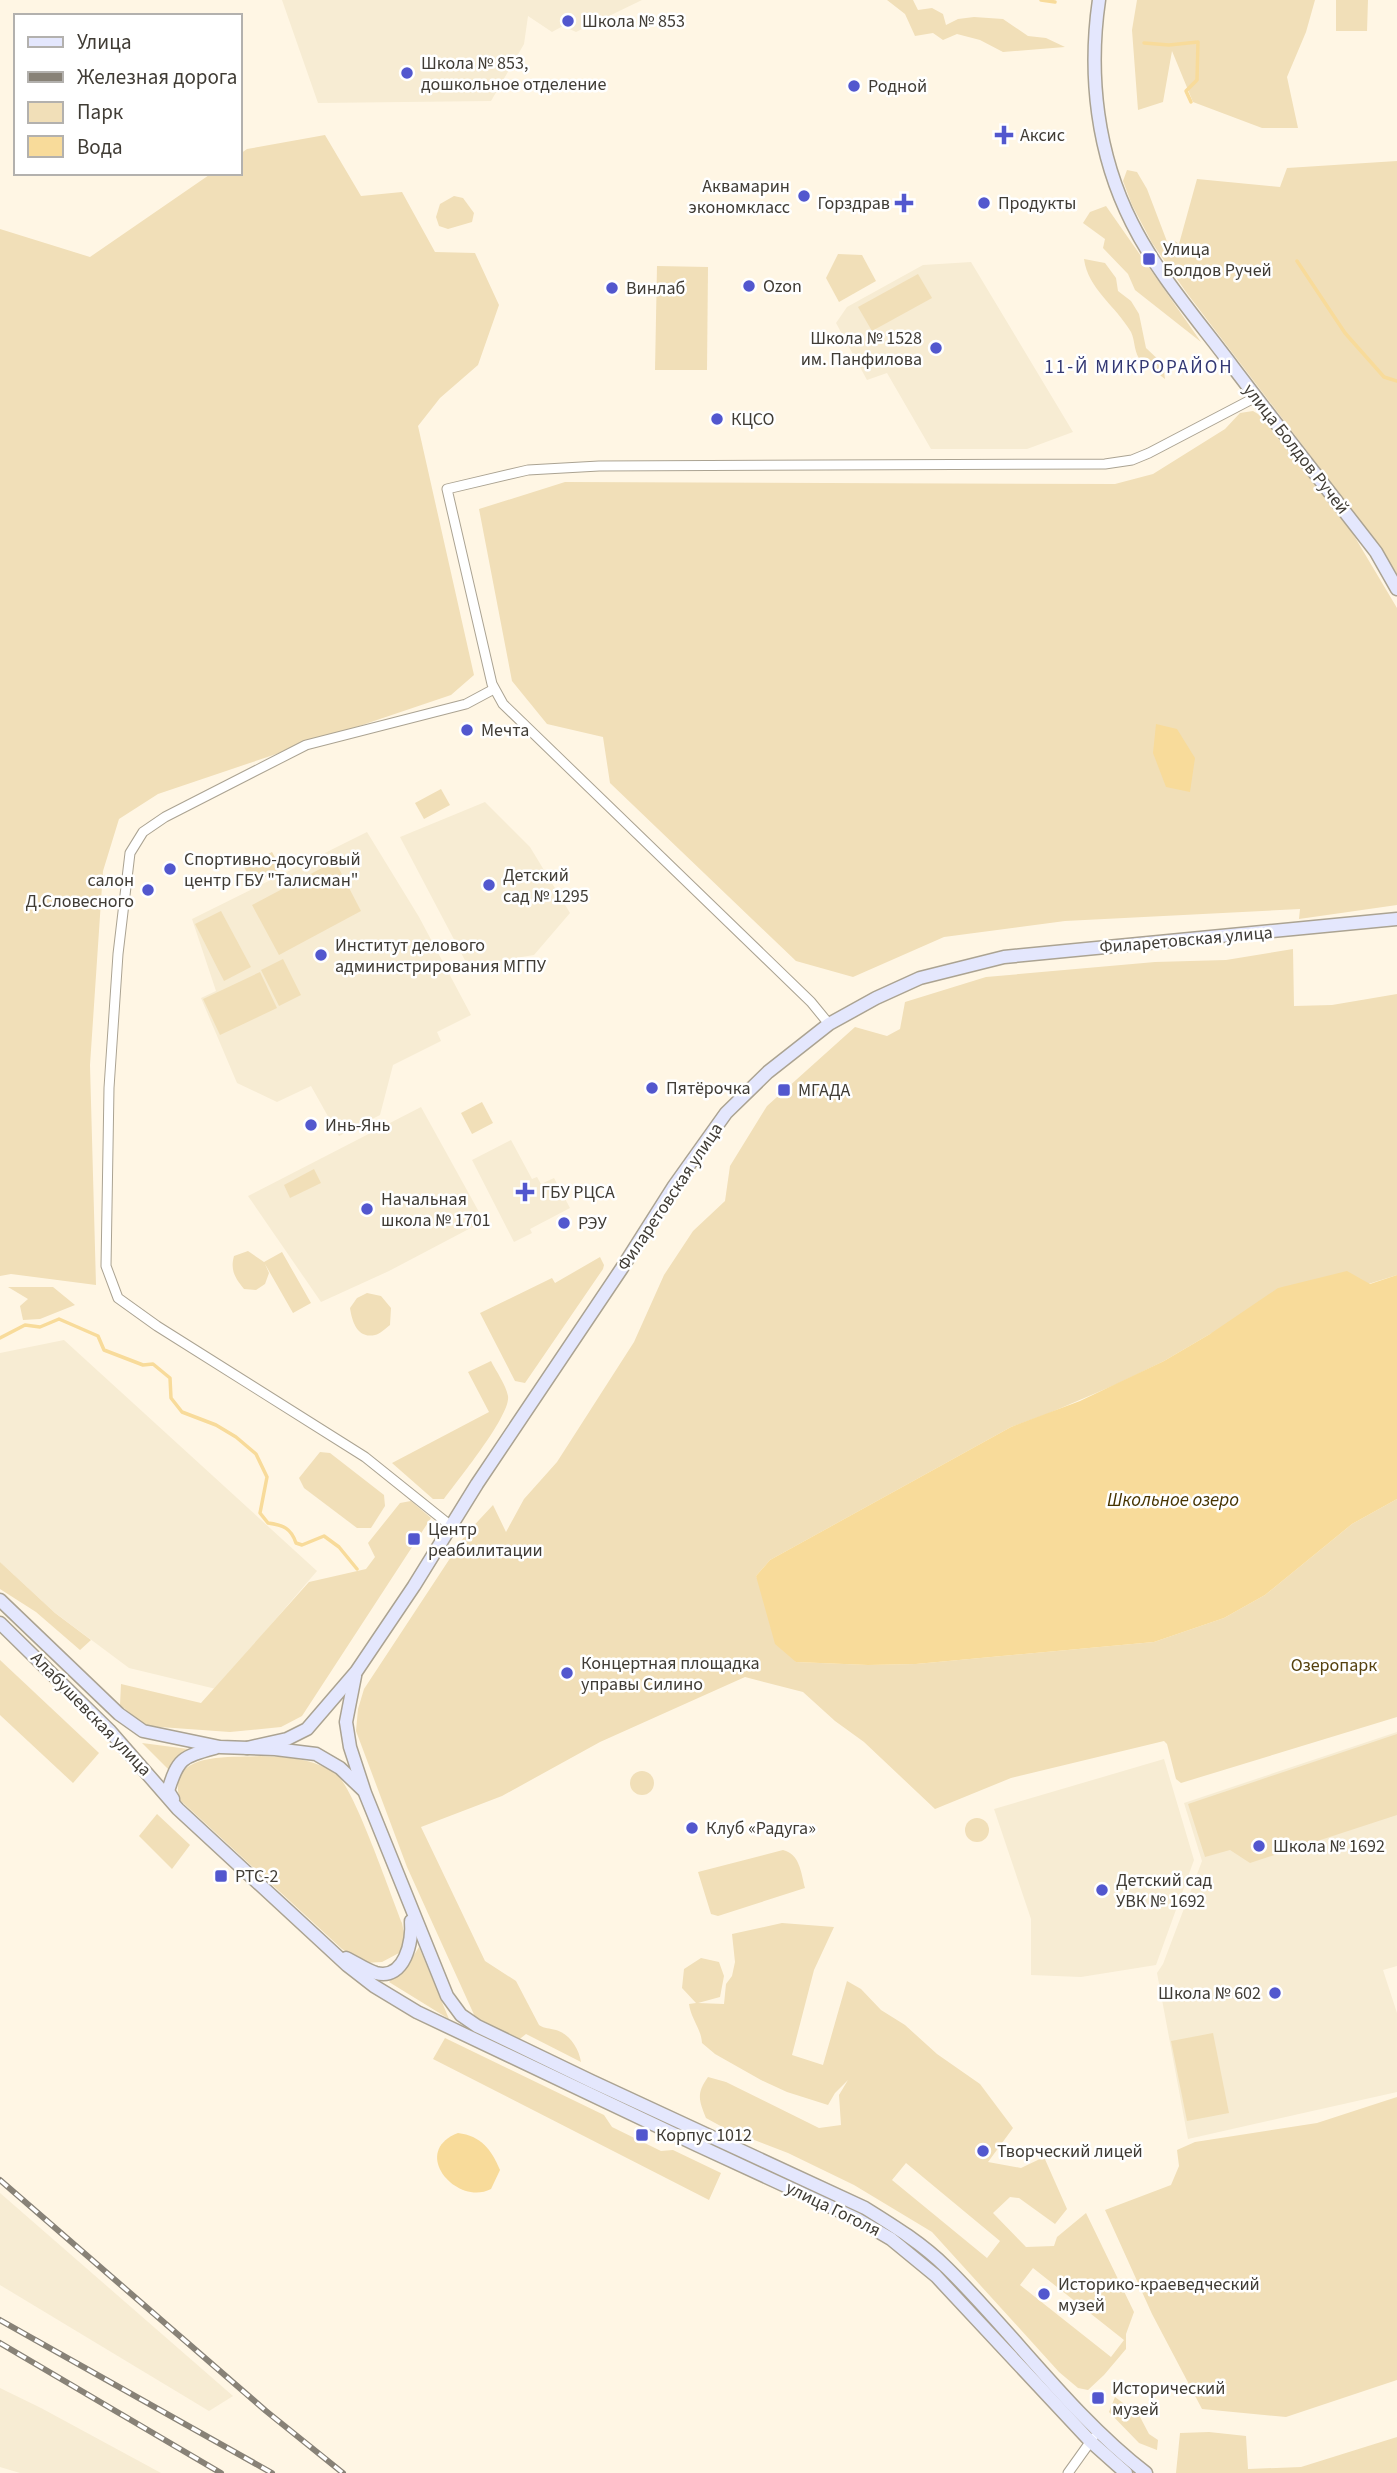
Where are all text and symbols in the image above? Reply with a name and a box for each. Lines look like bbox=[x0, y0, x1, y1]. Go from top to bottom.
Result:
place label: Школа № 853 bbox=[582, 9, 685, 34]
marker: Школа № 853 bbox=[560, 13, 576, 29]
legend bbox=[14, 14, 242, 175]
text: Улица bbox=[77, 27, 132, 57]
place label: Школа № 853, дошкольное отделение bbox=[421, 51, 606, 97]
text: Железная дорога bbox=[77, 62, 237, 92]
marker: Школа № 853, дошкольное отделение bbox=[399, 65, 415, 81]
place label: Родной bbox=[868, 74, 927, 99]
marker: Родной bbox=[846, 78, 862, 94]
text: Парк bbox=[77, 97, 124, 127]
place label: Аксис bbox=[1020, 123, 1065, 148]
marker: Аксис bbox=[994, 125, 1014, 145]
text: Вода bbox=[77, 132, 123, 162]
place label: Аквамарин экономкласс bbox=[689, 174, 790, 220]
marker: Аквамарин экономкласс bbox=[796, 188, 812, 204]
place label: Горздрав bbox=[818, 191, 890, 216]
place label: Продукты bbox=[998, 191, 1076, 216]
marker: Горздрав bbox=[896, 195, 912, 211]
marker: Продукты bbox=[976, 195, 992, 211]
place label: Улица Болдов Ручей bbox=[1163, 237, 1272, 283]
marker: Улица Болдов Ручей bbox=[1141, 251, 1157, 267]
place label: Ozon bbox=[763, 274, 802, 299]
place label: Винлаб bbox=[626, 276, 685, 301]
marker: Ozon bbox=[741, 278, 757, 294]
marker: Винлаб bbox=[604, 280, 620, 296]
place label: Школа № 1528 им. Панфилова bbox=[801, 326, 922, 372]
marker: Школа № 1528 им. Панфилова bbox=[928, 340, 944, 356]
district label: 11-Й МИКРОРАЙОН bbox=[1044, 354, 1234, 381]
street label: улица Болдов Ручей bbox=[1237, 378, 1355, 520]
place label: КЦСО bbox=[731, 407, 775, 432]
marker: КЦСО bbox=[709, 411, 725, 427]
place label: Мечта bbox=[481, 718, 529, 743]
marker: Мечта bbox=[459, 722, 475, 738]
place label: Спортивно-досуговый центр ГБУ "Талисман" bbox=[184, 847, 361, 893]
marker: Спортивно-досуговый центр ГБУ "Талисман" bbox=[162, 861, 178, 877]
place label: Детский сад № 1295 bbox=[503, 863, 589, 909]
place label: салон Д.Словесного bbox=[26, 868, 134, 914]
marker: Детский сад № 1295 bbox=[481, 877, 497, 893]
marker: салон Д.Словесного bbox=[140, 882, 156, 898]
street label: Филаретовская улица bbox=[1098, 920, 1274, 960]
place label: Институт делового администрирования МГПУ bbox=[335, 933, 547, 979]
marker: Институт делового администрирования МГПУ bbox=[313, 947, 329, 963]
place label: Пятёрочка bbox=[666, 1076, 751, 1101]
place label: МГАДА bbox=[798, 1078, 850, 1103]
marker: Пятёрочка bbox=[644, 1080, 660, 1096]
marker: МГАДА bbox=[776, 1082, 792, 1098]
place label: Инь-Янь bbox=[325, 1113, 391, 1138]
marker: Инь-Янь bbox=[303, 1117, 319, 1133]
street label: Филаретовская улица bbox=[611, 1118, 729, 1276]
place label: ГБУ РЦСА bbox=[541, 1180, 615, 1205]
marker: ГБУ РЦСА bbox=[515, 1182, 535, 1202]
place label: Начальная школа № 1701 bbox=[381, 1187, 491, 1233]
marker: Начальная школа № 1701 bbox=[359, 1201, 375, 1217]
place label: РЭУ bbox=[578, 1211, 607, 1236]
marker: РЭУ bbox=[556, 1215, 572, 1231]
water label: Школьное озеро bbox=[1107, 1487, 1239, 1514]
place label: Центр реабилитации bbox=[428, 1517, 543, 1563]
marker: Центр реабилитации bbox=[406, 1531, 422, 1547]
street label: Алабушевская улица bbox=[25, 1646, 157, 1782]
place label: Концертная площадка управы Силино bbox=[581, 1651, 760, 1697]
park label: Озеропарк bbox=[1291, 1653, 1377, 1678]
marker: Концертная площадка управы Силино bbox=[559, 1665, 575, 1681]
place label: Клуб «Радуга» bbox=[706, 1816, 816, 1841]
marker: Клуб «Радуга» bbox=[684, 1820, 700, 1836]
place label: Школа № 1692 bbox=[1273, 1834, 1385, 1859]
marker: Школа № 1692 bbox=[1251, 1838, 1267, 1854]
place label: РТС-2 bbox=[235, 1864, 278, 1889]
marker: РТС-2 bbox=[213, 1868, 229, 1884]
place label: Детский сад УВК № 1692 bbox=[1116, 1868, 1213, 1914]
marker: Детский сад УВК № 1692 bbox=[1094, 1882, 1110, 1898]
place label: Школа № 602 bbox=[1158, 1981, 1261, 2006]
marker: Школа № 602 bbox=[1267, 1985, 1283, 2001]
place label: Корпус 1012 bbox=[656, 2123, 752, 2148]
marker: Корпус 1012 bbox=[634, 2127, 650, 2143]
place label: Творческий лицей bbox=[997, 2139, 1143, 2164]
marker: Творческий лицей bbox=[975, 2143, 991, 2159]
street label: улица Гоголя bbox=[781, 2175, 885, 2243]
place label: Историко-краеведческий музей bbox=[1058, 2272, 1260, 2318]
marker: Историко-краеведческий музей bbox=[1036, 2286, 1052, 2302]
place label: Исторический музей bbox=[1112, 2376, 1225, 2422]
marker: Исторический музей bbox=[1090, 2390, 1106, 2406]

